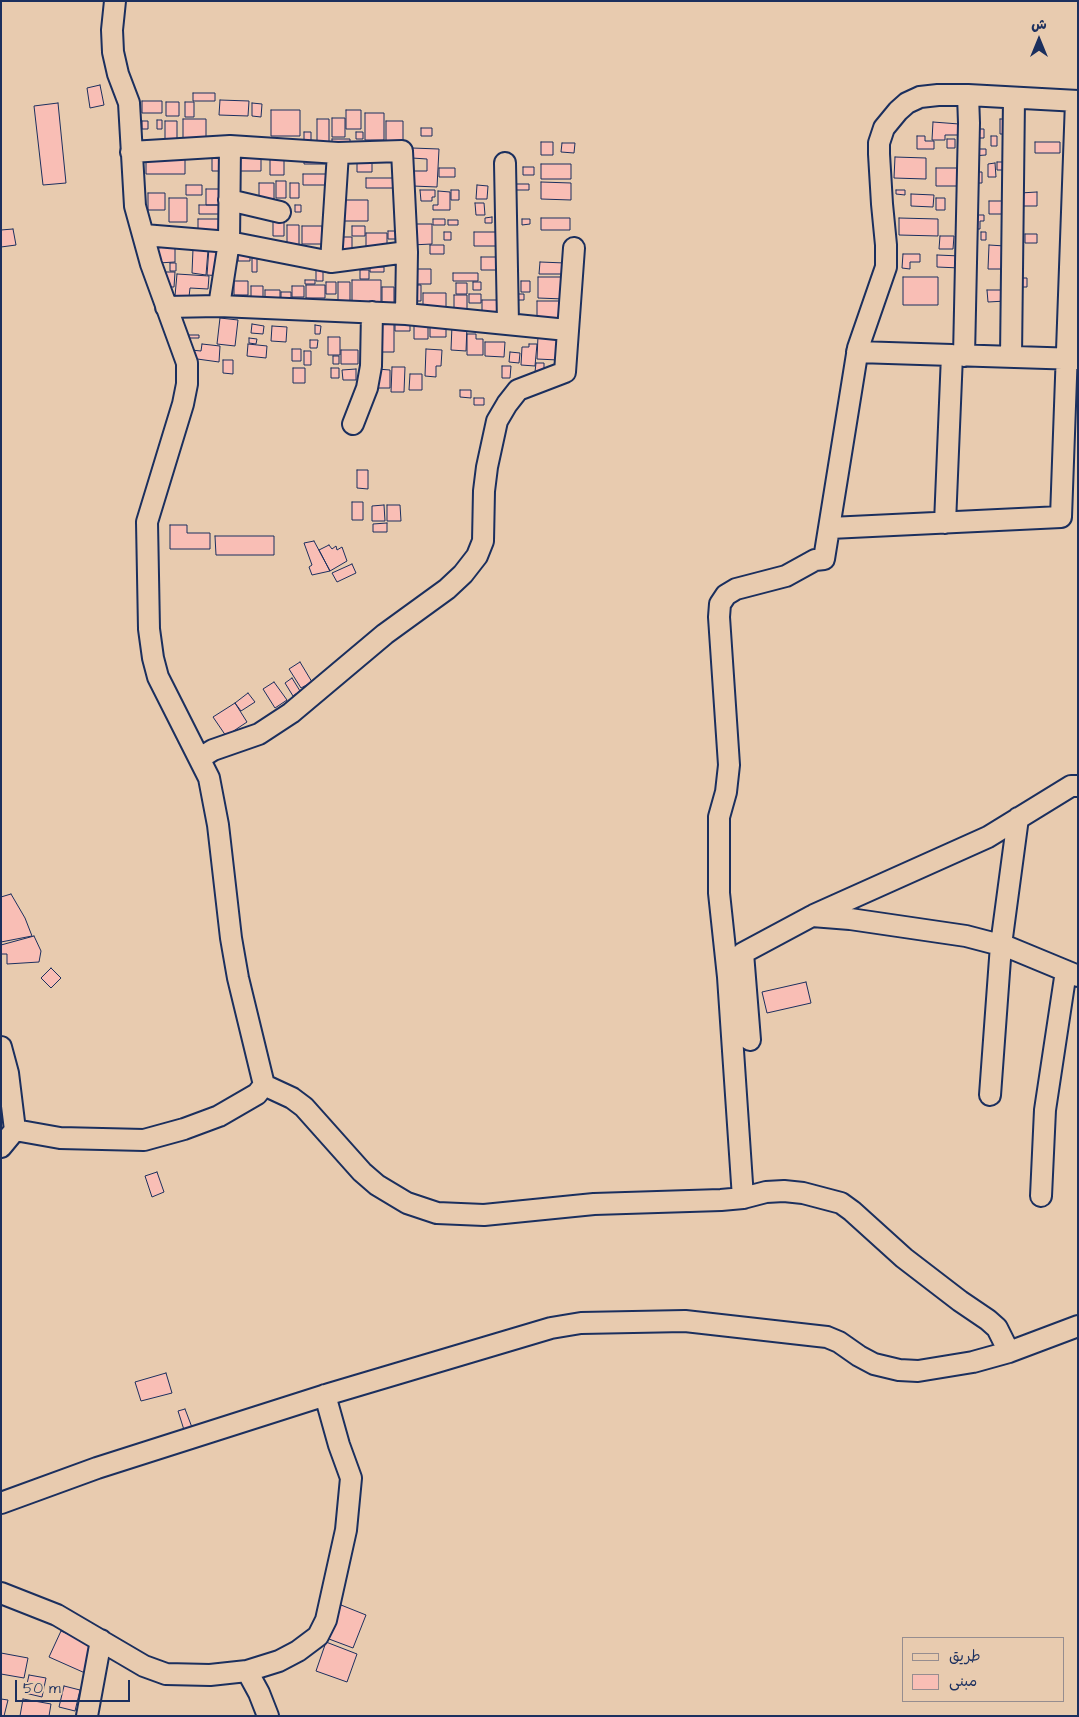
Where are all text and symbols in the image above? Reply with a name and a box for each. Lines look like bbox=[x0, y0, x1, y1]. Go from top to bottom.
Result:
north arrow bbox=[1014, 15, 1064, 65]
text: ش bbox=[1031, 15, 1047, 35]
legend bbox=[902, 1637, 1064, 1702]
text: طريق bbox=[949, 1646, 981, 1667]
scale bar bbox=[18, 1670, 132, 1702]
text: مبنى bbox=[949, 1671, 977, 1692]
text: 50 m bbox=[23, 1678, 61, 1699]

